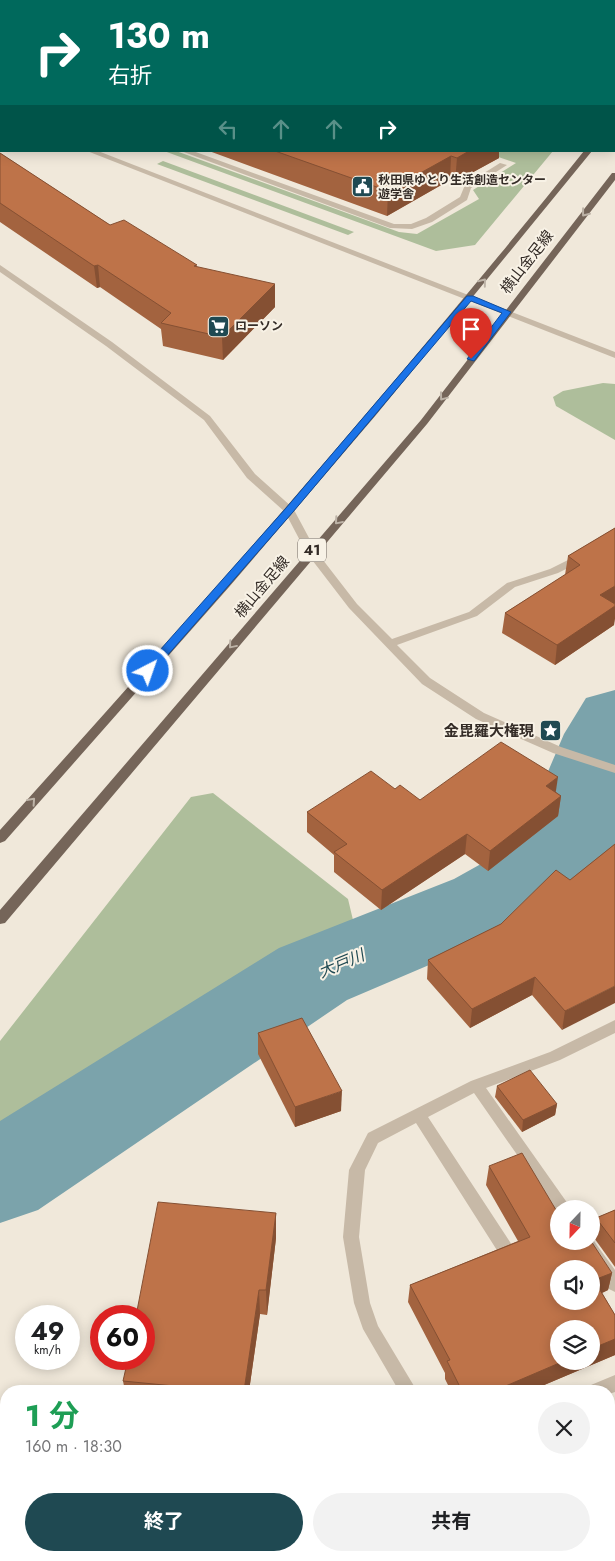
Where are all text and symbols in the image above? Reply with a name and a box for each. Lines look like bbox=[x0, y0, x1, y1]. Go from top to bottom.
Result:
text: 130 m bbox=[108, 11, 210, 61]
icon: right bbox=[25, 20, 90, 85]
text: 右折 bbox=[108, 59, 152, 91]
icon: left bbox=[214, 115, 242, 143]
icon: ahead bbox=[267, 115, 295, 143]
icon: ahead bbox=[320, 115, 348, 143]
icon: right bbox=[373, 115, 401, 143]
place label: 秋田県ゆとり生活創造センター 遊学舎 bbox=[378, 171, 546, 203]
public building icon: 秋田県ゆとり生活創造センター 遊学舎 bbox=[350, 175, 374, 199]
one-way arrow bbox=[582, 207, 591, 217]
street label: 横山金足線 bbox=[495, 226, 559, 298]
one-way arrow bbox=[477, 278, 486, 287]
pin bbox=[450, 308, 492, 359]
supermarket icon: ローソン bbox=[207, 314, 231, 338]
icon: arrive bbox=[457, 315, 485, 343]
place label: ローソン bbox=[235, 317, 283, 335]
one-way arrow bbox=[440, 391, 448, 400]
one-way arrow bbox=[335, 515, 344, 524]
road number: 41 bbox=[298, 538, 326, 562]
street label: 横山金足線 bbox=[229, 551, 295, 623]
one-way arrow bbox=[229, 639, 238, 648]
position arrow bbox=[121, 644, 173, 696]
place icon: 金毘羅大権現 bbox=[538, 719, 562, 743]
place label: 金毘羅大権現 bbox=[444, 720, 534, 742]
one-way arrow bbox=[27, 798, 36, 807]
water label: 大戸川 bbox=[315, 943, 370, 983]
north arrow bbox=[550, 1200, 600, 1250]
map controls bbox=[550, 1200, 600, 1370]
button: sound bbox=[550, 1260, 600, 1310]
speed limit sign: 60 bbox=[90, 1305, 155, 1370]
text: 49 bbox=[30, 1313, 65, 1349]
button: layers bbox=[550, 1320, 600, 1370]
text: km/h bbox=[34, 1341, 61, 1359]
text: 1 分 bbox=[25, 1394, 79, 1437]
button: close bbox=[538, 1402, 590, 1454]
text: 160 m · 18:30 bbox=[25, 1435, 122, 1458]
button: 終了 bbox=[25, 1493, 303, 1551]
button: 共有 bbox=[313, 1493, 590, 1551]

